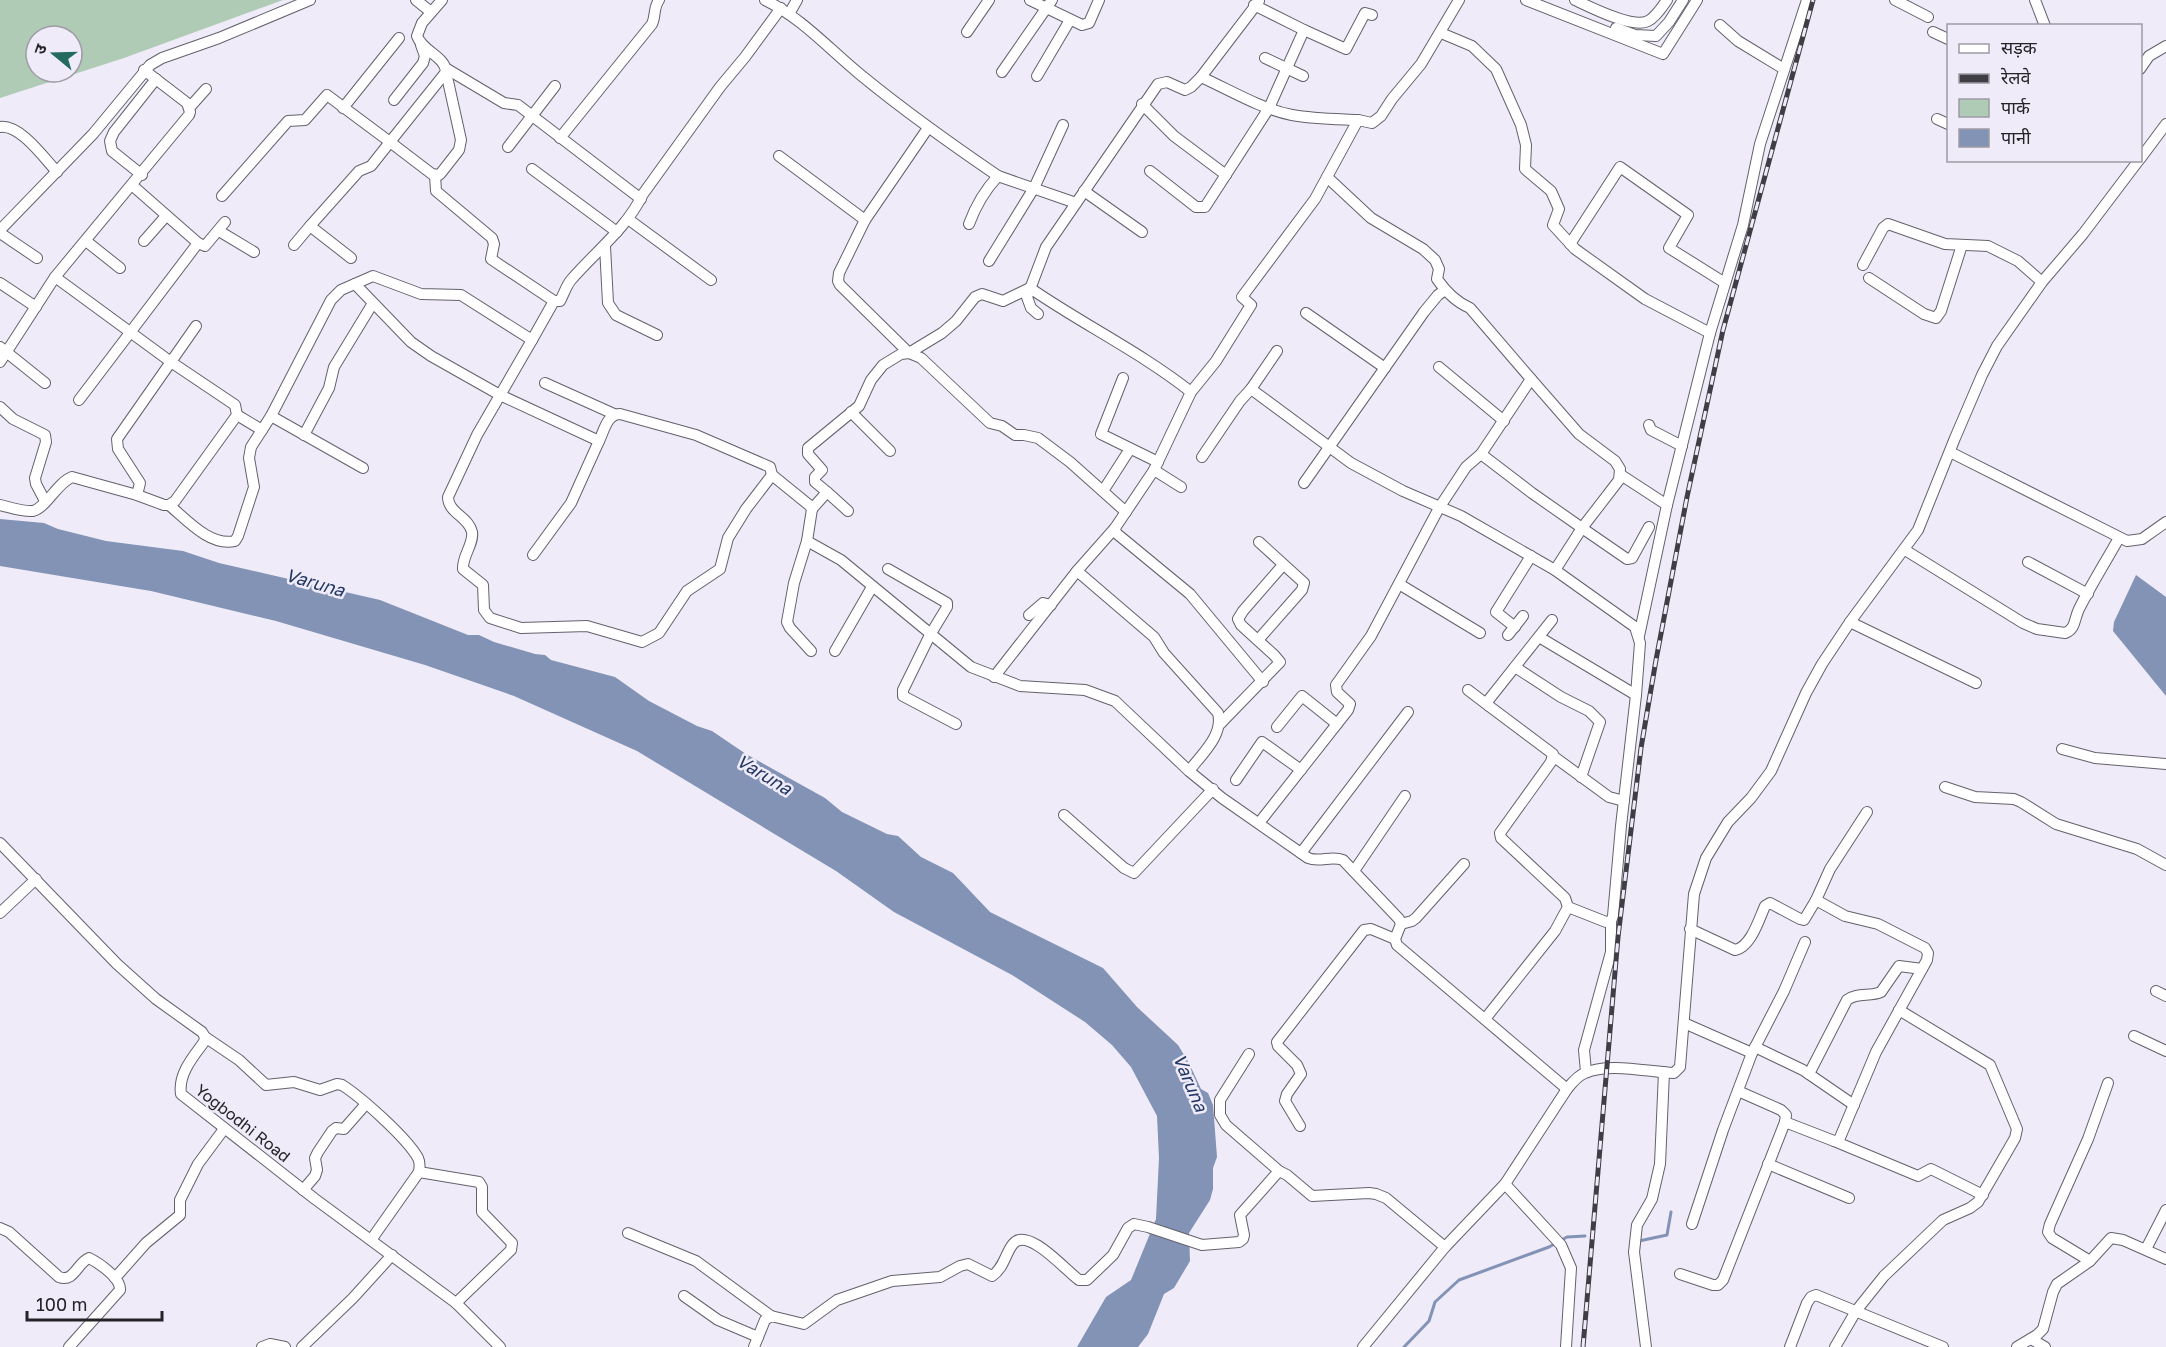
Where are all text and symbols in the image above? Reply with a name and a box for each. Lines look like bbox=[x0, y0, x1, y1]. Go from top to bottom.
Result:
north arrow bbox=[24, 24, 84, 84]
legend bbox=[1947, 24, 2142, 162]
text: सड़क bbox=[2001, 36, 2038, 58]
text: उ bbox=[29, 41, 51, 57]
text: रेलवे bbox=[2000, 66, 2032, 88]
text: पार्क bbox=[2001, 96, 2031, 118]
text: पानी bbox=[2001, 126, 2031, 148]
water label: Varuna bbox=[283, 563, 348, 601]
water label: Varuna bbox=[733, 749, 797, 800]
water label: Varuna bbox=[1169, 1051, 1213, 1115]
street label: Yogbodhi Road bbox=[192, 1080, 294, 1166]
scale bar bbox=[27, 1284, 162, 1322]
text: 100 m bbox=[36, 1293, 87, 1315]

